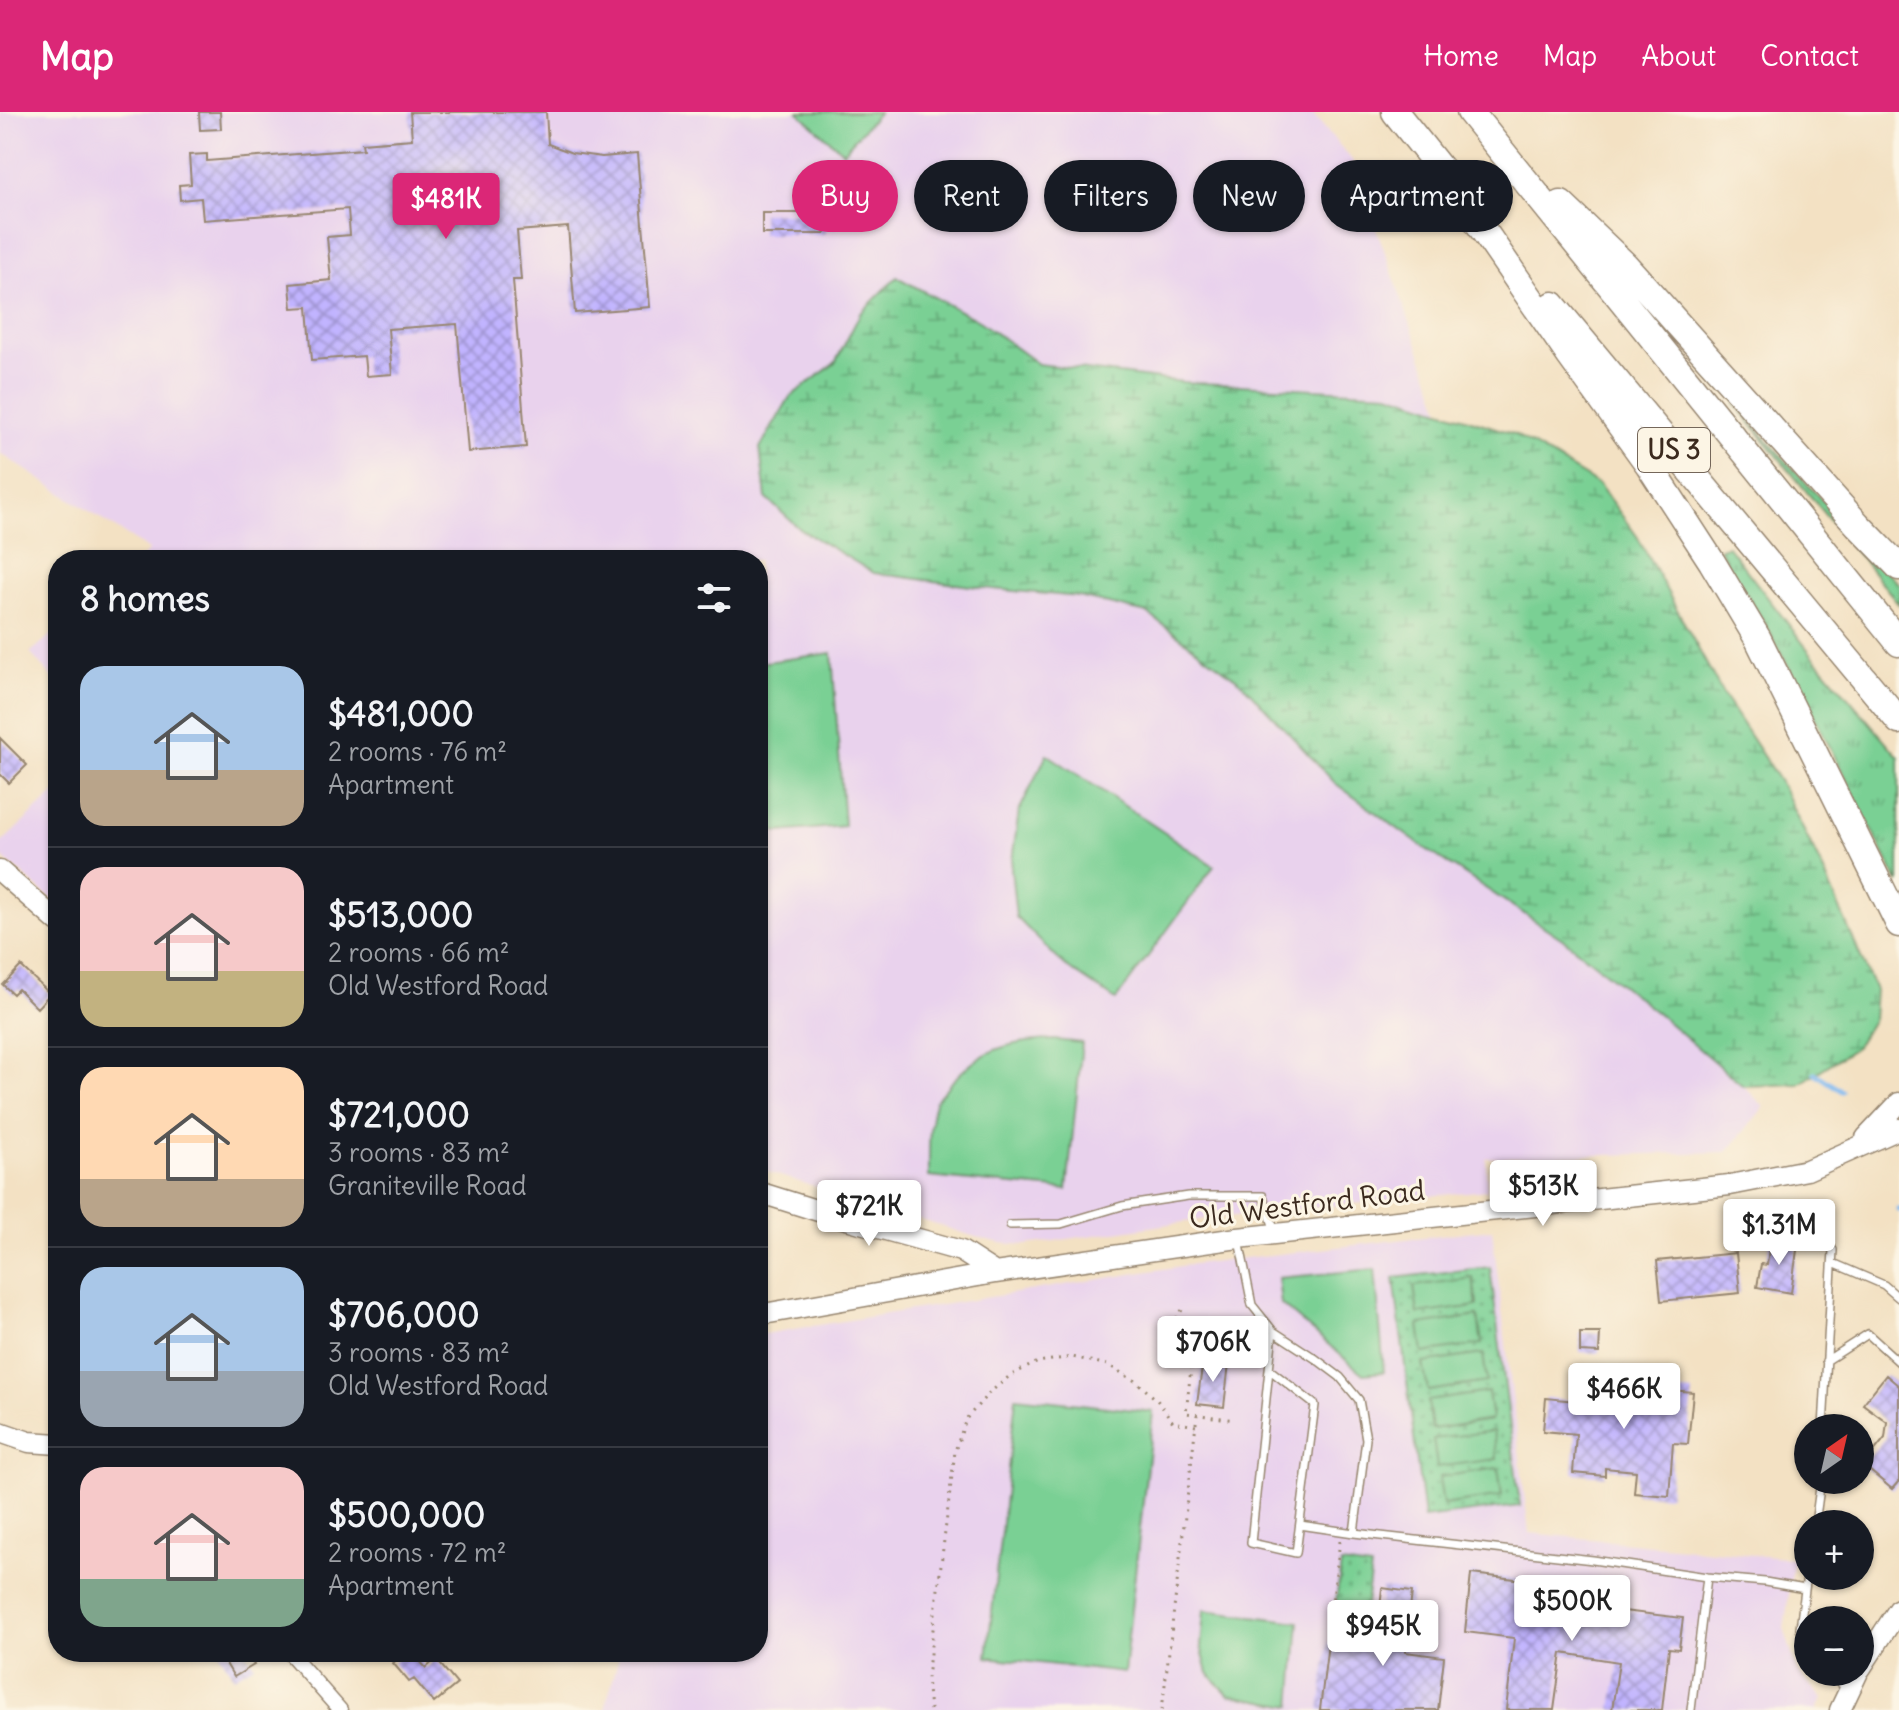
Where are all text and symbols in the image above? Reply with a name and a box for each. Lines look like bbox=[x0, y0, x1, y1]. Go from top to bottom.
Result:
text: Map bbox=[40, 33, 114, 80]
text: Home bbox=[1423, 38, 1499, 74]
text: Map bbox=[1543, 38, 1597, 74]
text: About bbox=[1641, 38, 1716, 74]
text: Contact bbox=[1760, 38, 1859, 74]
chip: Buy bbox=[792, 160, 898, 232]
chip: Rent bbox=[914, 160, 1028, 232]
chip: Filters bbox=[1044, 160, 1177, 232]
chip: New bbox=[1193, 160, 1305, 232]
chip: Apartment bbox=[1321, 160, 1513, 232]
pin: $481K bbox=[390, 173, 502, 241]
text: $481K bbox=[411, 182, 481, 215]
road number: US 3 bbox=[1638, 428, 1710, 472]
icon: filters bbox=[692, 576, 736, 620]
text: 8 homes bbox=[80, 577, 210, 620]
text: $481,000 bbox=[328, 692, 474, 735]
icon: home bbox=[144, 698, 240, 794]
text: 2 rooms · 76 m² bbox=[328, 735, 507, 768]
text: Apartment bbox=[328, 768, 454, 801]
text: $513,000 bbox=[328, 893, 473, 936]
icon: home bbox=[144, 899, 240, 995]
text: 2 rooms · 66 m² bbox=[328, 936, 510, 969]
text: Old Westford Road bbox=[328, 969, 548, 1002]
text: $721,000 bbox=[328, 1093, 470, 1136]
icon: home bbox=[144, 1099, 240, 1195]
text: 3 rooms · 83 m² bbox=[328, 1136, 510, 1169]
pin: $513K bbox=[1487, 1160, 1599, 1228]
text: Graniteville Road bbox=[328, 1169, 527, 1202]
text: $513K bbox=[1508, 1169, 1578, 1202]
street label: Old Westford Road bbox=[1187, 1172, 1427, 1236]
pin: $721K bbox=[813, 1180, 925, 1248]
text: $721K bbox=[835, 1189, 903, 1222]
pin: $1.31M bbox=[1714, 1199, 1844, 1267]
text: $1.31M bbox=[1741, 1208, 1817, 1241]
text: $706,000 bbox=[328, 1293, 480, 1336]
icon: home bbox=[144, 1299, 240, 1395]
pin: $706K bbox=[1157, 1316, 1269, 1384]
text: $706K bbox=[1175, 1325, 1251, 1358]
text: 3 rooms · 83 m² bbox=[328, 1336, 510, 1369]
pin: $466K bbox=[1568, 1363, 1680, 1431]
text: Old Westford Road bbox=[328, 1369, 548, 1402]
text: $466K bbox=[1586, 1372, 1662, 1405]
north arrow bbox=[1794, 1414, 1874, 1494]
map controls bbox=[1794, 1414, 1874, 1686]
text: $500,000 bbox=[328, 1493, 485, 1536]
icon: home bbox=[144, 1499, 240, 1595]
button: + bbox=[1794, 1510, 1874, 1590]
text: 2 rooms · 72 m² bbox=[328, 1536, 507, 1569]
text: Apartment bbox=[328, 1569, 454, 1602]
pin: $500K bbox=[1516, 1575, 1628, 1643]
text: $500K bbox=[1532, 1584, 1612, 1617]
pin: $945K bbox=[1327, 1600, 1439, 1668]
button: − bbox=[1794, 1606, 1874, 1686]
text: $945K bbox=[1345, 1609, 1421, 1642]

